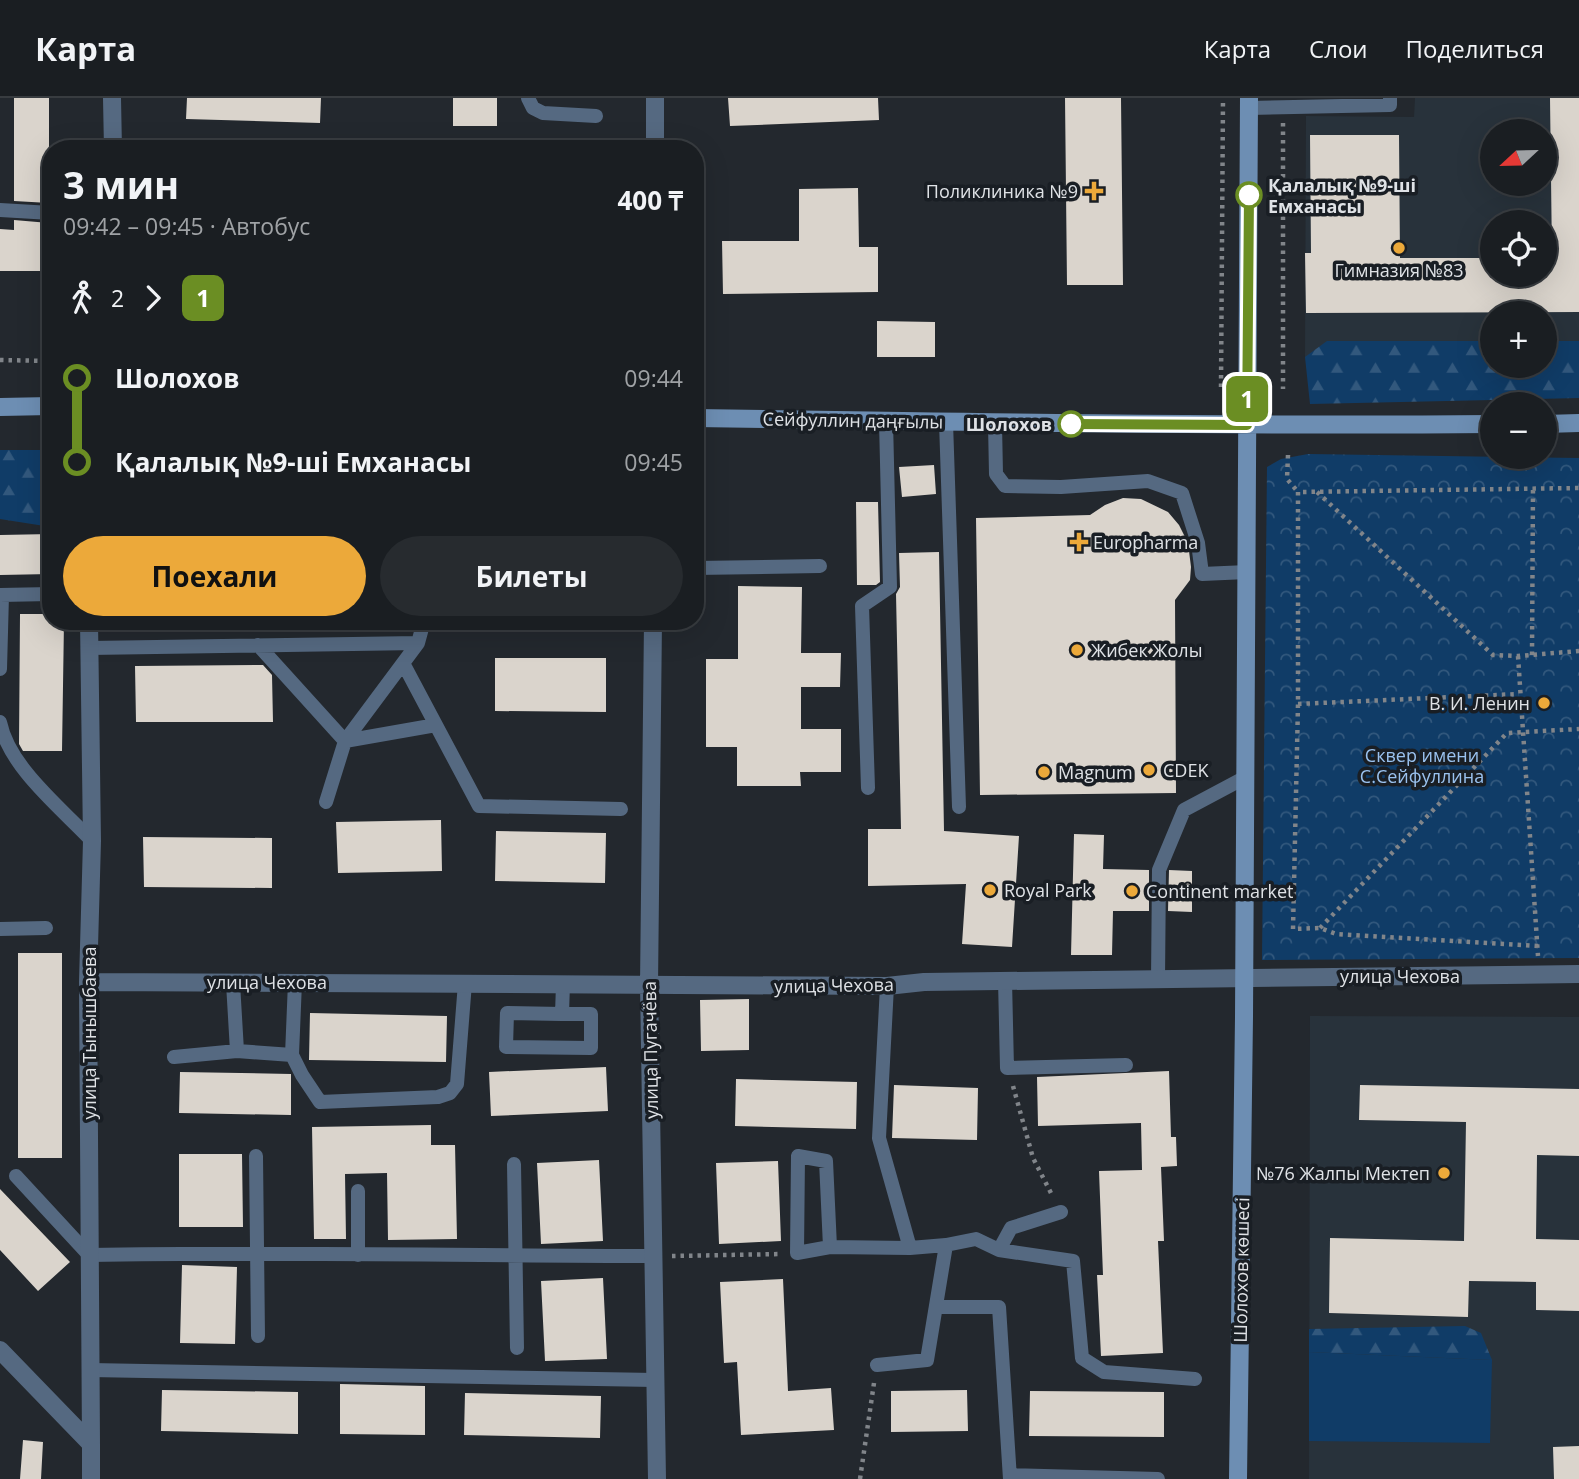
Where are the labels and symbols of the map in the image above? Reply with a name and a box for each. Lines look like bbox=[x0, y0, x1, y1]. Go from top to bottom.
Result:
north arrow bbox=[1480, 119, 1558, 196]
place label: Қалалық №9-ші Емханасы bbox=[1268, 173, 1416, 218]
place label: Поликлиника №9 bbox=[926, 179, 1078, 203]
marker: Поликлиника №9 bbox=[1084, 181, 1104, 201]
marker: Қалалық №9-ші Емханасы bbox=[1236, 182, 1262, 208]
marker: Гимназия №83 bbox=[1391, 240, 1407, 256]
place label: Гимназия №83 bbox=[1334, 258, 1464, 282]
line badge: 1 bbox=[1224, 376, 1270, 422]
street label: Сейфуллин даңғылы bbox=[762, 406, 944, 434]
marker: Шолохов bbox=[1058, 411, 1084, 437]
place label: Шолохов bbox=[966, 412, 1052, 436]
place label: Europharma bbox=[1093, 530, 1198, 554]
marker: Europharma bbox=[1071, 534, 1087, 550]
place label: Жибек Жолы bbox=[1091, 638, 1202, 662]
marker: Жибек Жолы bbox=[1069, 642, 1085, 658]
place label: В. И. Ленин bbox=[1429, 691, 1530, 715]
marker: В. И. Ленин bbox=[1536, 695, 1552, 711]
park label: Сквер имени С.Сейфуллина bbox=[1360, 743, 1484, 788]
place label: CDEK bbox=[1163, 758, 1209, 782]
place label: Magnum bbox=[1058, 760, 1133, 784]
marker: CDEK bbox=[1141, 762, 1157, 778]
marker: Magnum bbox=[1036, 764, 1052, 780]
place label: Royal Park bbox=[1004, 878, 1092, 902]
place label: Continent market bbox=[1146, 879, 1293, 903]
marker: Royal Park bbox=[982, 882, 998, 898]
marker: Continent market bbox=[1124, 883, 1140, 899]
street label: улица Тынышбаева bbox=[77, 947, 101, 1119]
street label: улица Чехова bbox=[1340, 964, 1460, 988]
street label: улица Чехова bbox=[207, 970, 327, 994]
street label: улица Чехова bbox=[774, 972, 894, 998]
street label: улица Пугачёва bbox=[637, 981, 663, 1119]
place label: №76 Жалпы Мектеп bbox=[1256, 1161, 1430, 1185]
marker: №76 Жалпы Мектеп bbox=[1436, 1165, 1452, 1181]
street label: Шолохов көшесі bbox=[1228, 1197, 1254, 1343]

